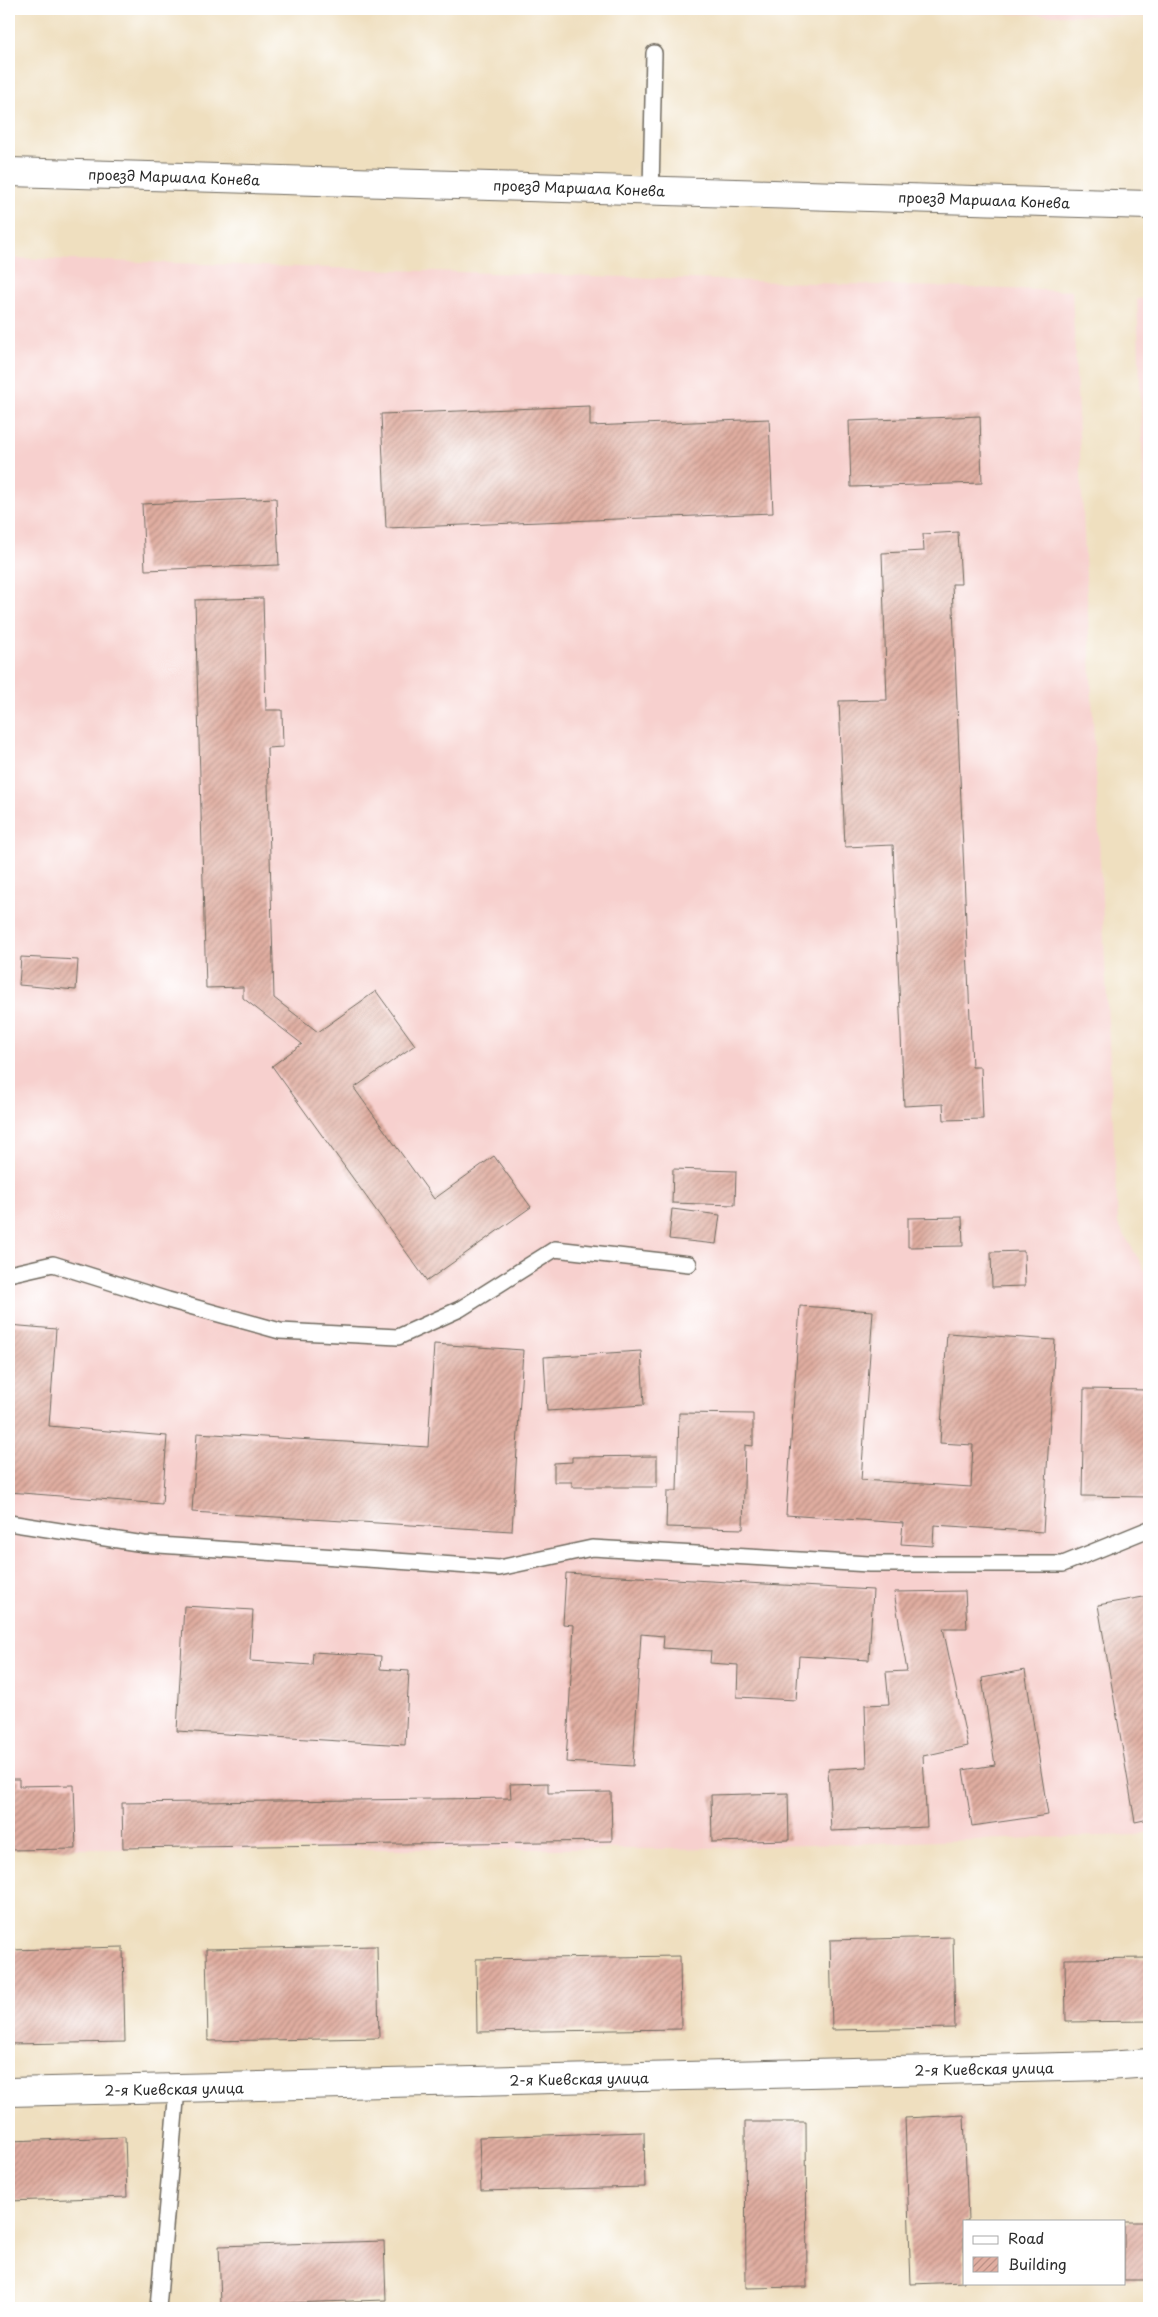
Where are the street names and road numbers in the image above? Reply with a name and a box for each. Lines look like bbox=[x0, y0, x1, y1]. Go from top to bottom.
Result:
street label: проезд Маршала Конева bbox=[88, 164, 260, 190]
street label: проезд Маршала Конева bbox=[493, 175, 665, 201]
street label: проезд Маршала Конева bbox=[898, 187, 1070, 213]
street label: 2-я Киевская улица bbox=[914, 2057, 1054, 2081]
street label: 2-я Киевская улица bbox=[509, 2067, 649, 2091]
street label: 2-я Киевская улица bbox=[104, 2077, 244, 2101]

